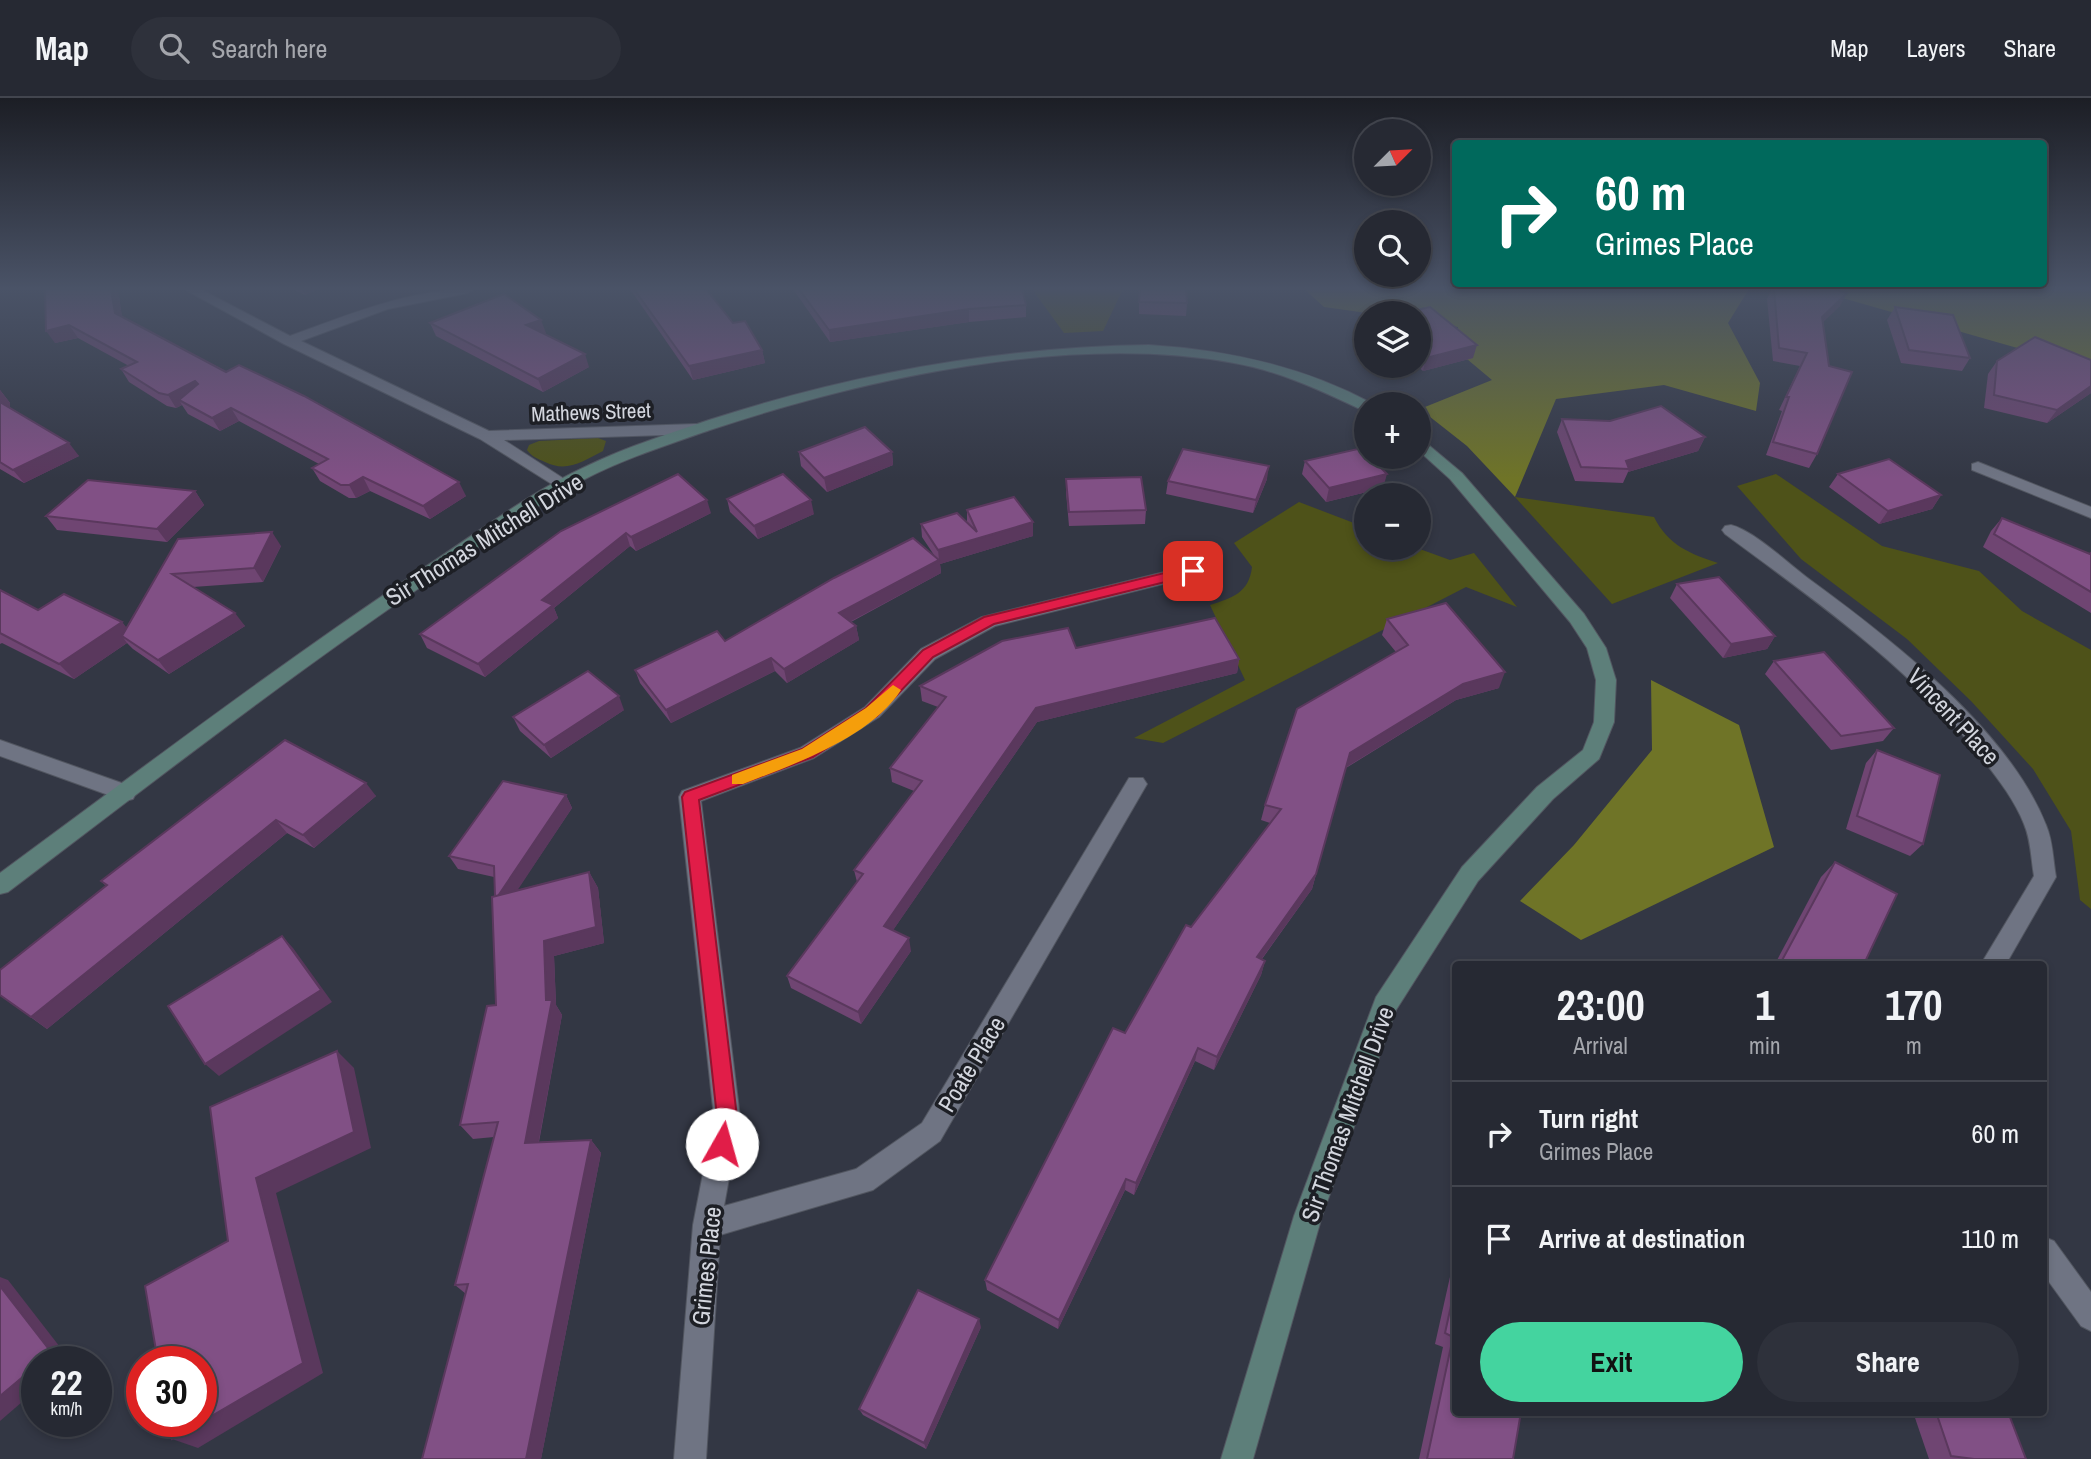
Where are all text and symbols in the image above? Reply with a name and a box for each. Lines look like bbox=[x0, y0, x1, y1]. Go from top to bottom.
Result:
search box bbox=[131, 17, 621, 80]
text: Map bbox=[35, 26, 89, 70]
icon: search bbox=[155, 29, 193, 67]
text: Search here bbox=[211, 31, 327, 66]
text: Map bbox=[1830, 32, 1868, 64]
text: Layers bbox=[1906, 32, 1965, 64]
text: Share bbox=[2003, 32, 2056, 64]
north arrow bbox=[1354, 119, 1432, 196]
map controls bbox=[1354, 119, 1431, 560]
text: 60 m bbox=[1595, 159, 1687, 225]
icon: right bbox=[1480, 168, 1571, 259]
button: search bbox=[1354, 210, 1431, 287]
text: Grimes Place bbox=[1595, 222, 1754, 265]
button: layers bbox=[1354, 301, 1431, 378]
button: + bbox=[1354, 392, 1431, 469]
street label: Mathews Street bbox=[531, 395, 651, 429]
street label: Sir Thomas Mitchell Drive bbox=[379, 465, 589, 613]
button: − bbox=[1354, 483, 1431, 560]
pin bbox=[1163, 541, 1223, 601]
icon: arrive bbox=[1174, 552, 1212, 590]
street label: Vincent Place bbox=[1901, 661, 2007, 771]
text: 23:00 bbox=[1557, 977, 1645, 1033]
text: 1 bbox=[1755, 977, 1774, 1033]
text: 170 bbox=[1885, 977, 1943, 1033]
street label: Sir Thomas Mitchell Drive bbox=[1293, 1002, 1401, 1226]
street label: Poate Place bbox=[930, 1010, 1012, 1118]
text: Arrival bbox=[1573, 1030, 1628, 1061]
text: min bbox=[1749, 1030, 1781, 1061]
text: m bbox=[1906, 1030, 1922, 1061]
text: Turn right bbox=[1539, 1101, 1638, 1136]
position arrow bbox=[685, 1107, 759, 1181]
icon: right bbox=[1480, 1115, 1518, 1153]
text: 60 m bbox=[1972, 1116, 2019, 1151]
text: Grimes Place bbox=[1539, 1136, 1653, 1167]
street label: Grimes Place bbox=[684, 1205, 728, 1327]
icon: arrive bbox=[1480, 1220, 1518, 1258]
text: Arrive at destination bbox=[1539, 1221, 1745, 1256]
text: 110 m bbox=[1961, 1221, 2019, 1256]
button: Exit bbox=[1480, 1322, 1743, 1402]
button: Share bbox=[1757, 1322, 2019, 1402]
speed limit sign: 30 bbox=[126, 1346, 217, 1437]
text: 22 bbox=[51, 1359, 82, 1406]
text: km/h bbox=[51, 1396, 83, 1421]

